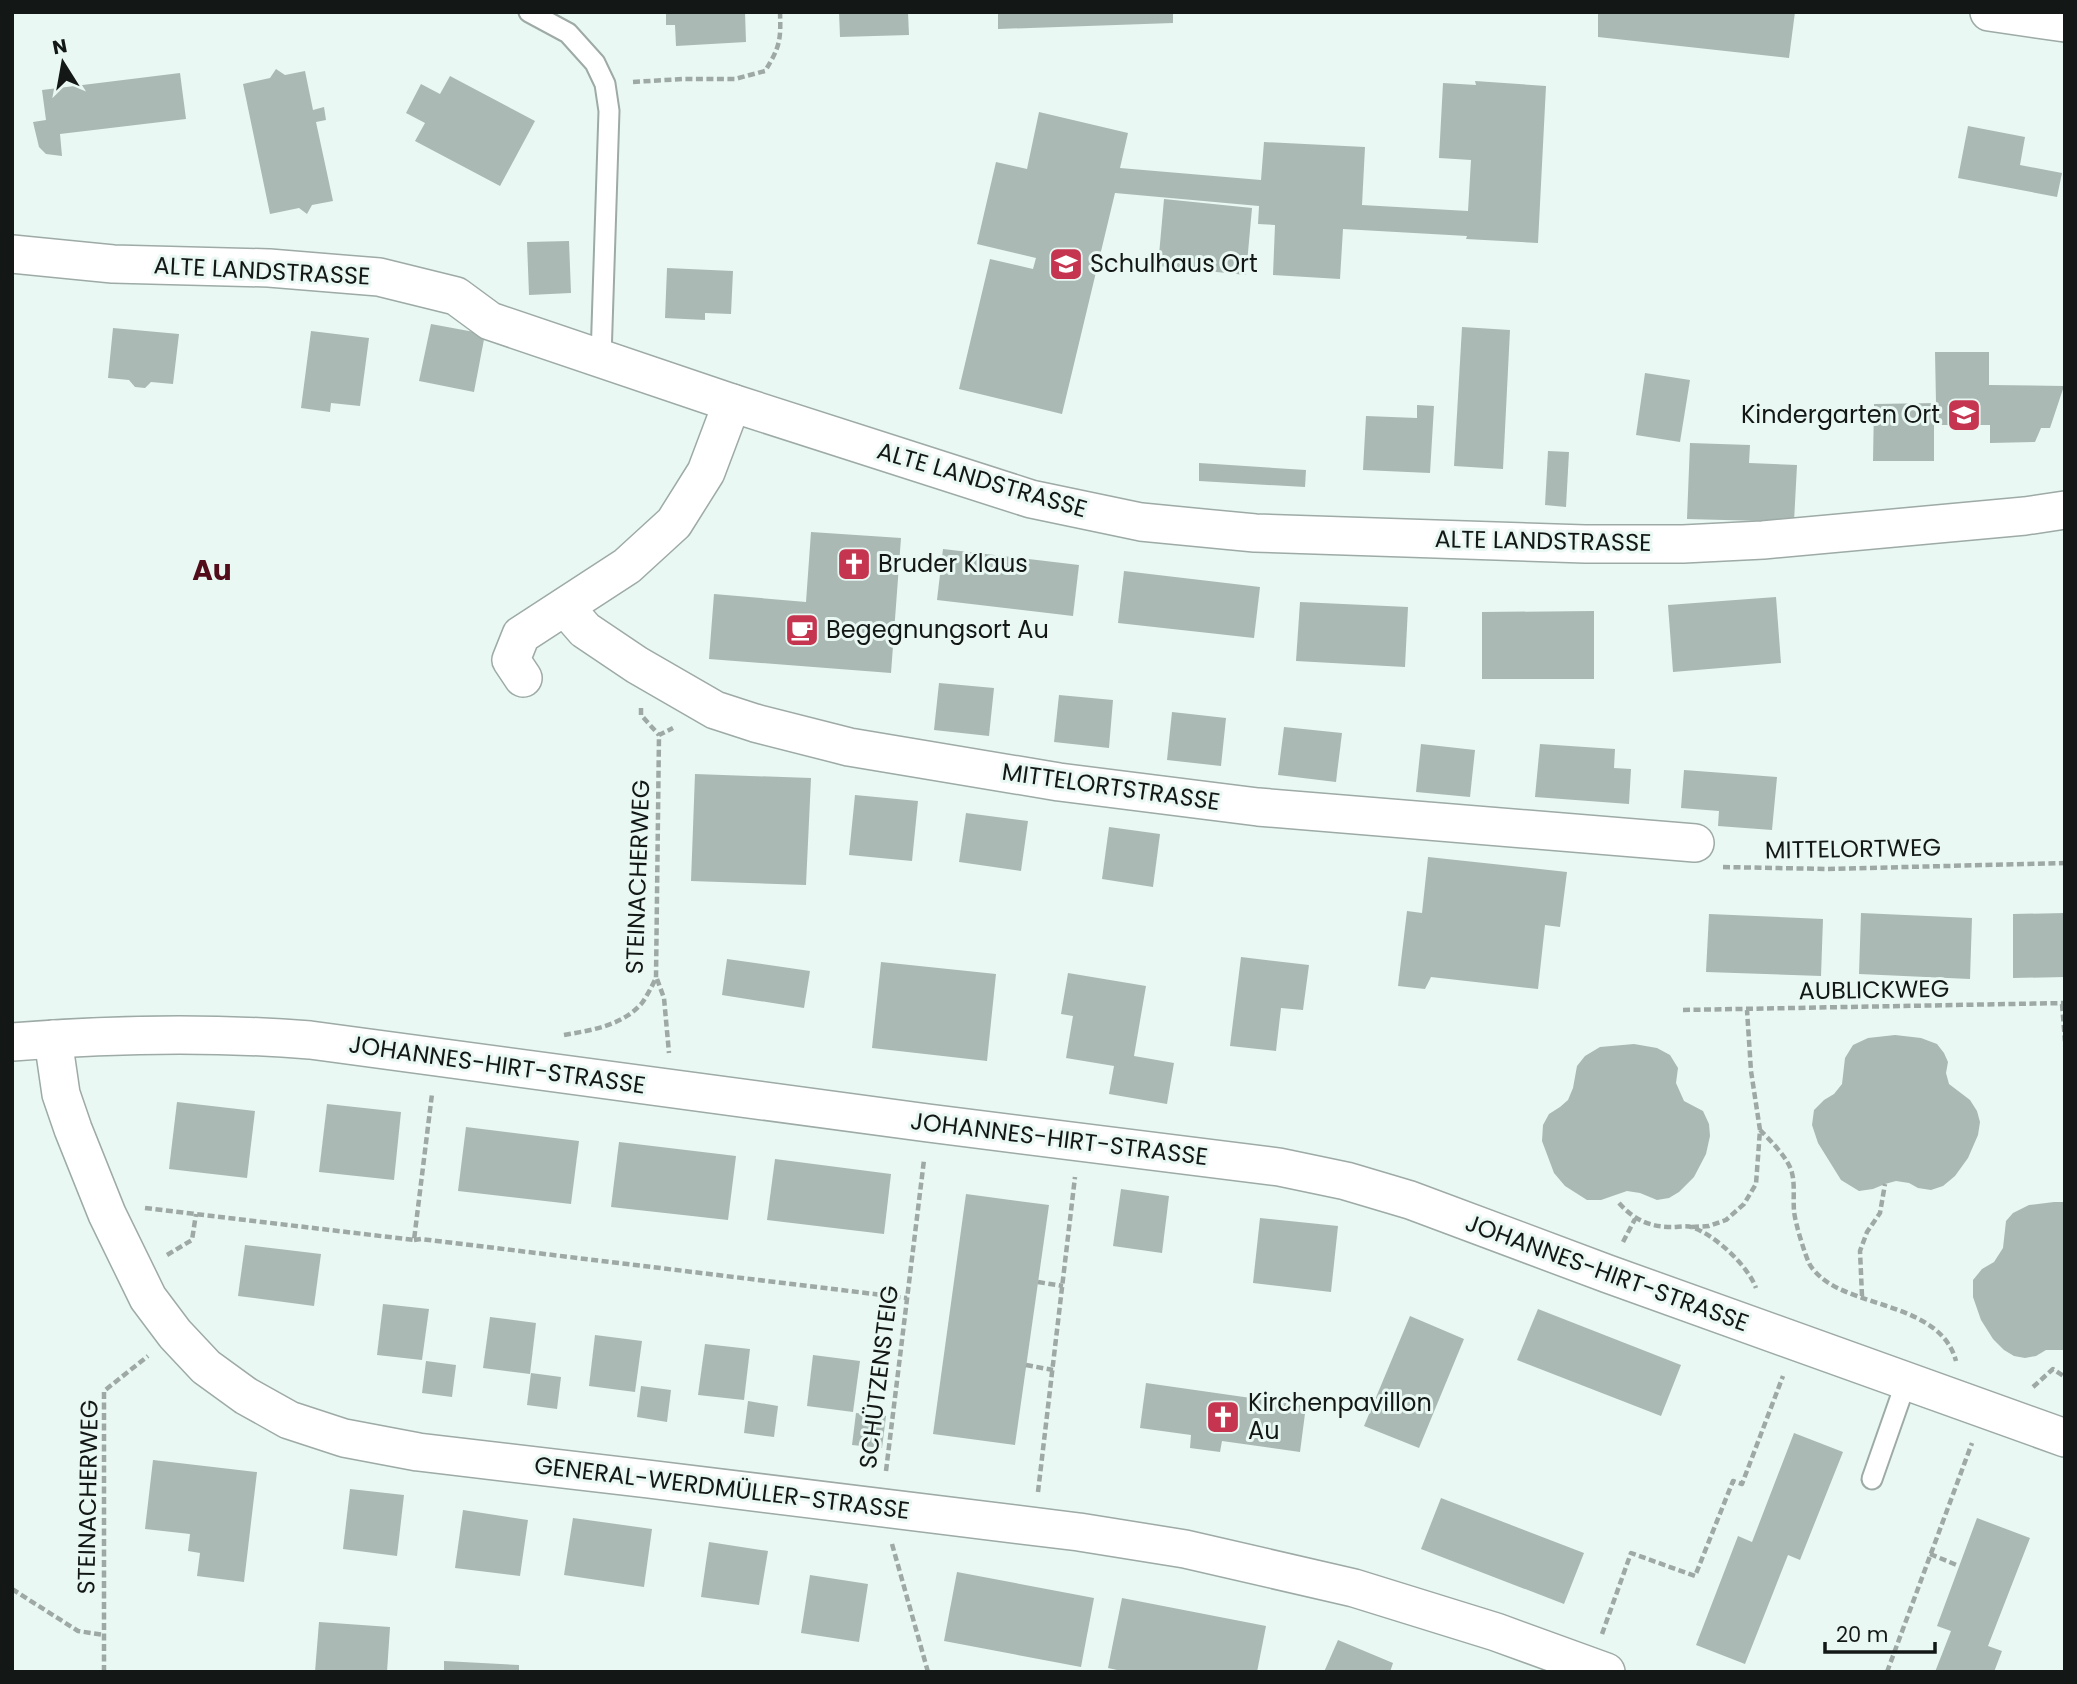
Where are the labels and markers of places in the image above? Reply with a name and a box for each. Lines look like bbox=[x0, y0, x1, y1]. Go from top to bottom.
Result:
school or university icon: Schulhaus Ort bbox=[1047, 245, 1085, 283]
place label: Schulhaus Ort bbox=[1090, 247, 1258, 280]
school or university icon: Kindergarten Ort bbox=[1945, 396, 1983, 434]
place label: Kindergarten Ort bbox=[1741, 398, 1940, 431]
church icon: Bruder Klaus bbox=[835, 545, 873, 583]
place label: Bruder Klaus bbox=[878, 547, 1028, 580]
cafe icon: Begegnungsort Au bbox=[783, 611, 821, 649]
place label: Begegnungsort Au bbox=[826, 613, 1049, 646]
place label: Kirchenpavillon Au bbox=[1248, 1386, 1432, 1447]
church icon: Kirchenpavillon Au bbox=[1204, 1398, 1242, 1436]

